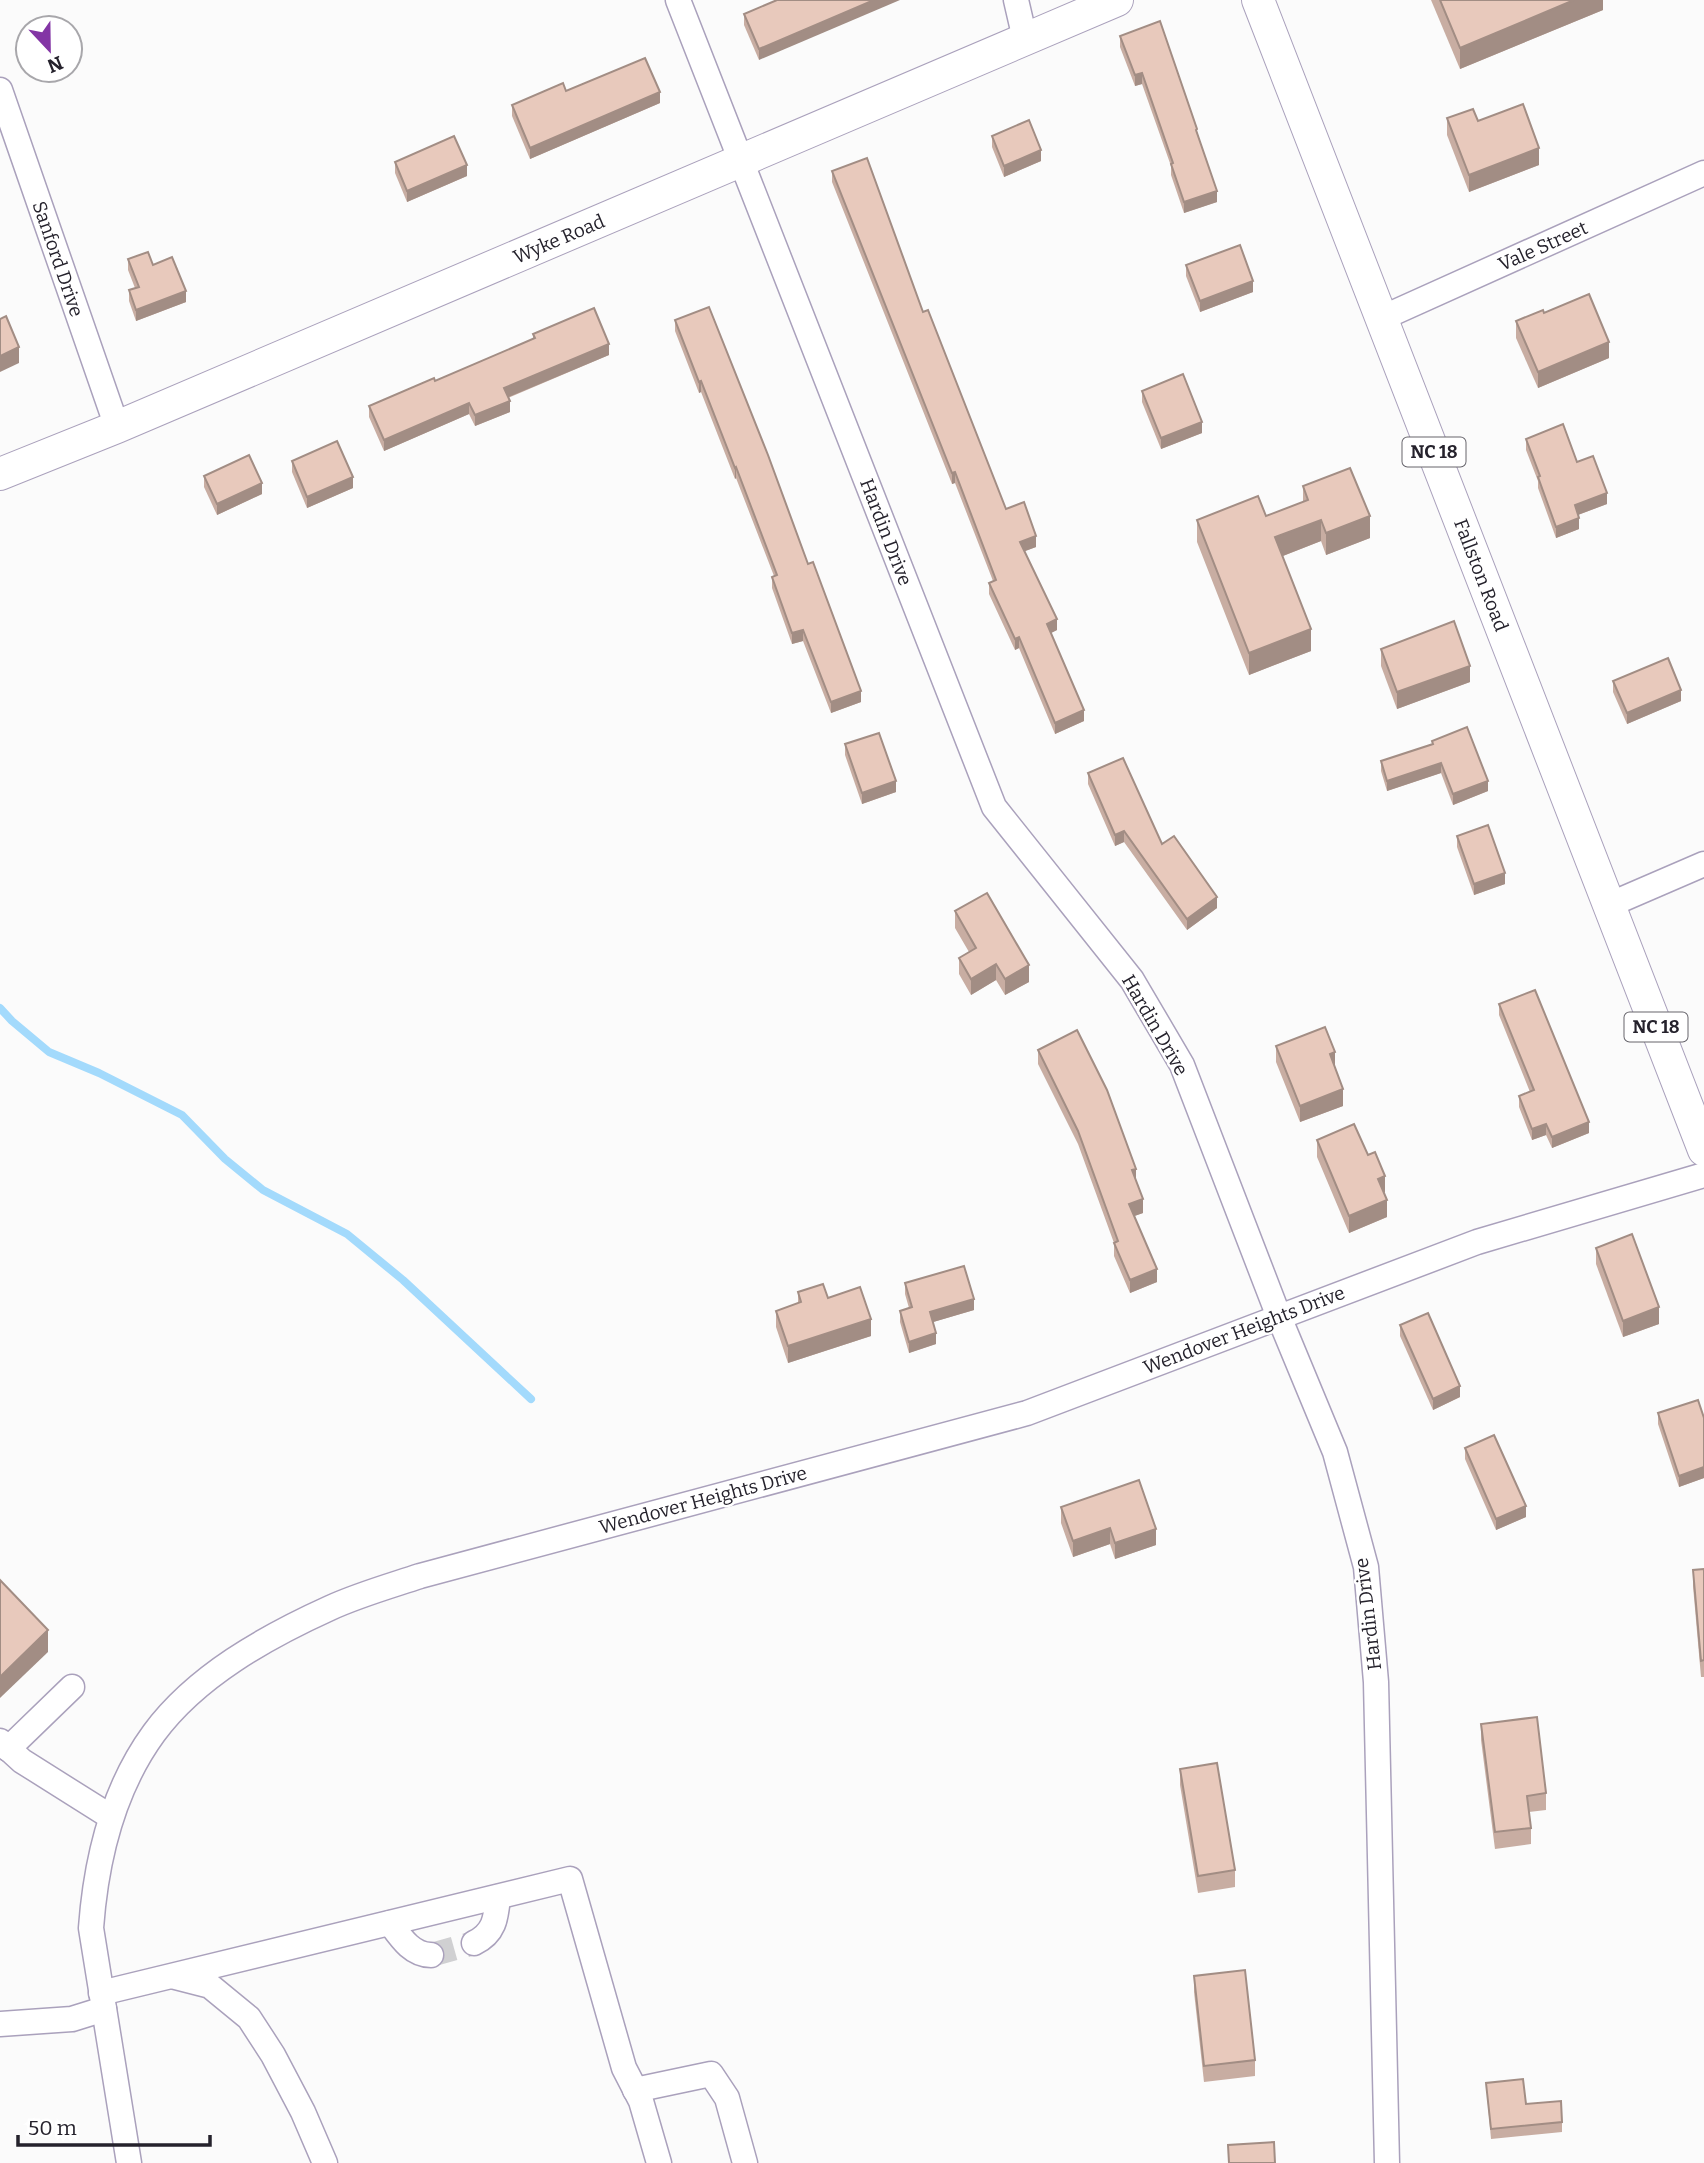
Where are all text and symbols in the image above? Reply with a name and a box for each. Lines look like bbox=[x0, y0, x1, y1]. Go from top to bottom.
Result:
north arrow bbox=[14, 14, 84, 84]
text: N bbox=[44, 51, 66, 78]
street label: Sanford Drive bbox=[27, 198, 89, 320]
street label: Wyke Road bbox=[510, 209, 608, 269]
street label: Vale Street bbox=[1495, 216, 1591, 276]
road number: NC 18 bbox=[1402, 438, 1466, 466]
street label: Hardin Drive bbox=[855, 475, 917, 589]
street label: Fallston Road bbox=[1449, 516, 1513, 634]
street label: Hardin Drive bbox=[1117, 970, 1193, 1080]
road number: NC 18 bbox=[1624, 1012, 1688, 1042]
street label: Wendover Heights Drive bbox=[1140, 1281, 1348, 1379]
street label: Wendover Heights Drive bbox=[597, 1461, 809, 1539]
street label: Hardin Drive bbox=[1350, 1557, 1386, 1671]
scale bar bbox=[18, 2104, 210, 2148]
text: 50 m bbox=[28, 2115, 77, 2141]

